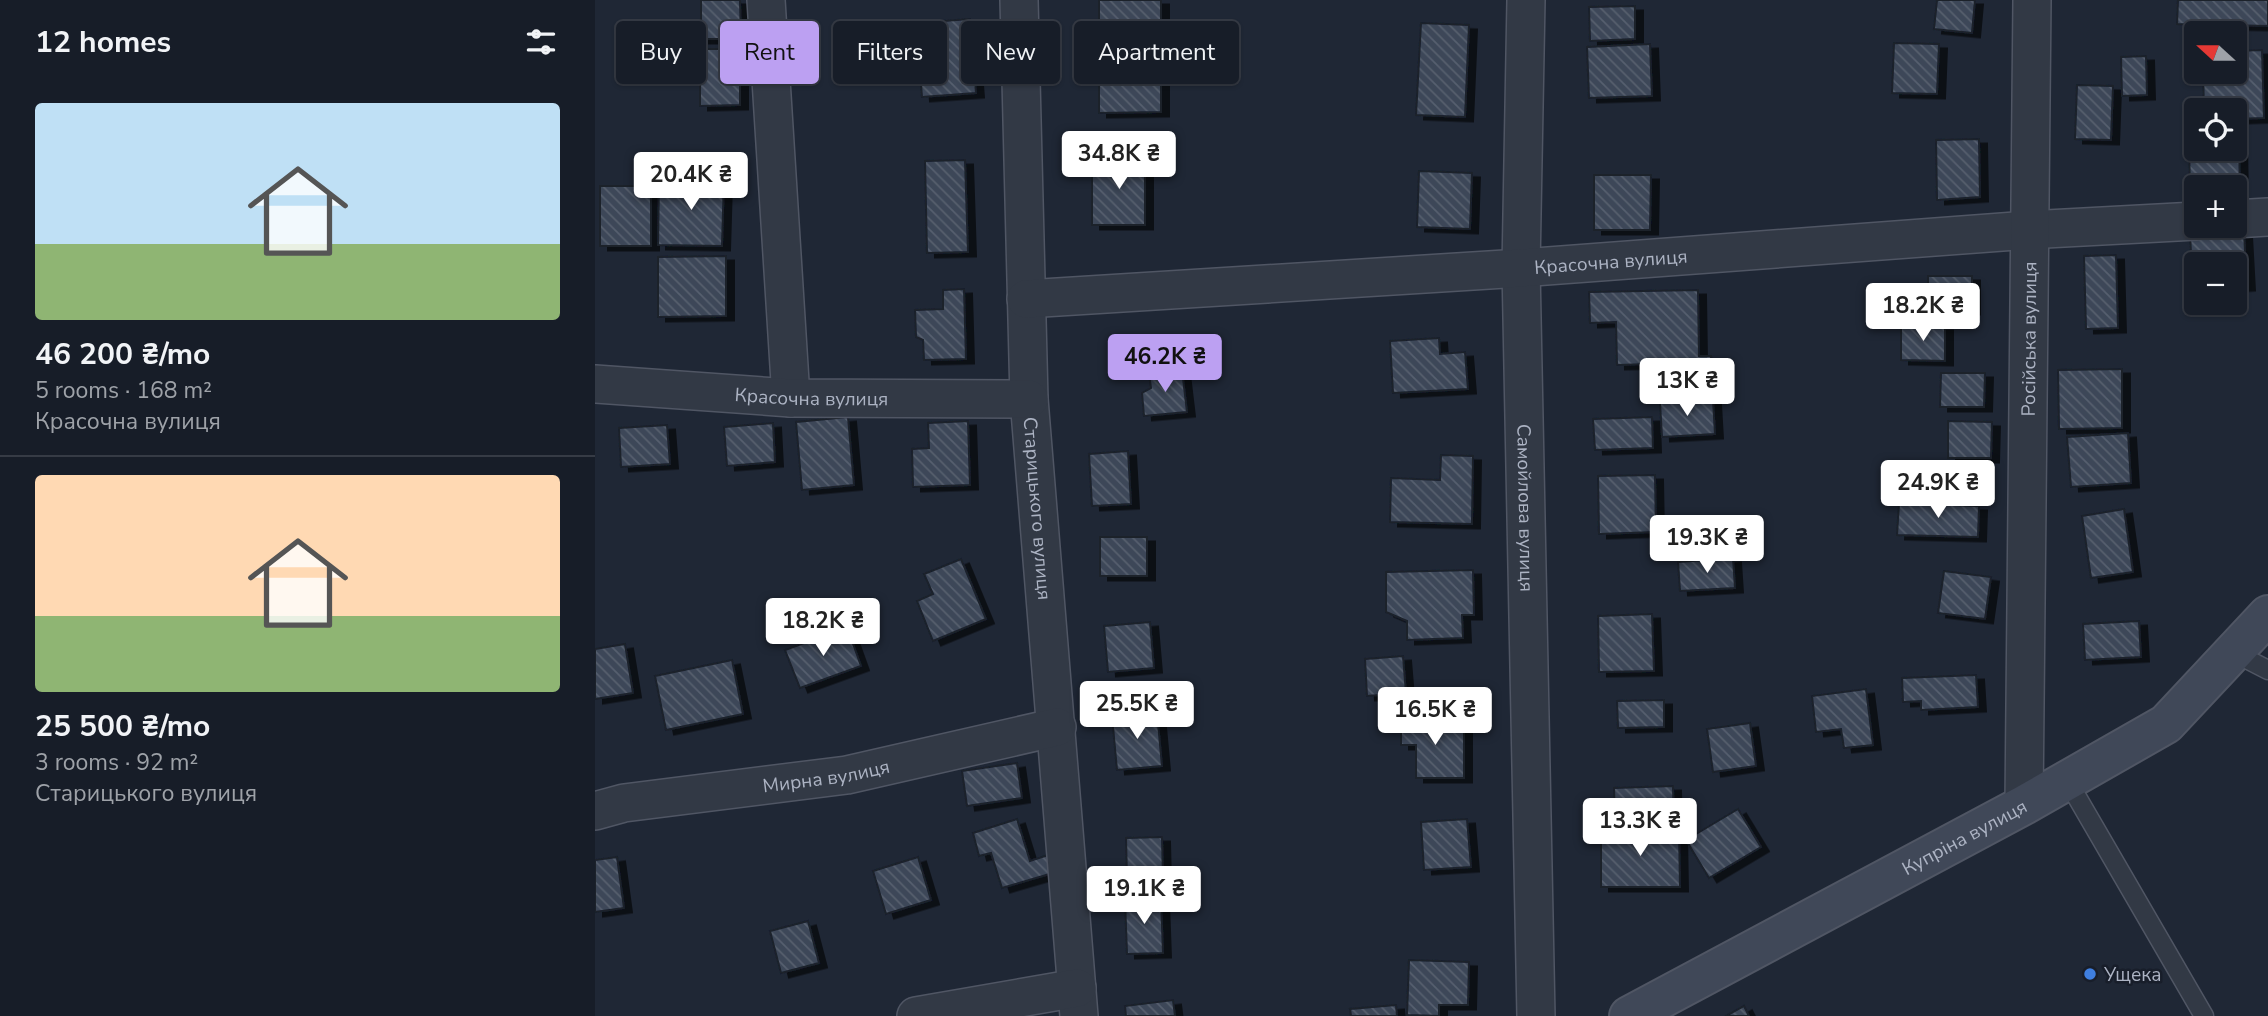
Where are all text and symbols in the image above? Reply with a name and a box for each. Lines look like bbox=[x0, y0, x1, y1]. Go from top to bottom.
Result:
chip: Buy bbox=[616, 21, 706, 84]
chip: Rent bbox=[720, 21, 819, 84]
chip: Filters bbox=[833, 21, 947, 84]
chip: New bbox=[961, 21, 1060, 84]
chip: Apartment bbox=[1074, 21, 1239, 84]
north arrow bbox=[2184, 21, 2247, 84]
map controls bbox=[2184, 21, 2247, 315]
text: 12 homes bbox=[35, 22, 171, 63]
icon: filters bbox=[522, 23, 560, 61]
button: locate bbox=[2184, 98, 2247, 161]
pin: 34.8K ₴ bbox=[1054, 132, 1184, 191]
text: 34.8K ₴ bbox=[1078, 138, 1160, 169]
icon: home bbox=[235, 148, 361, 274]
pin: 20.4K ₴ bbox=[626, 152, 756, 212]
text: 20.4K ₴ bbox=[650, 159, 732, 190]
button: + bbox=[2184, 175, 2247, 238]
street label: Красочна вулиця bbox=[1533, 244, 1688, 281]
button: − bbox=[2184, 252, 2247, 315]
street label: Російська вулиця bbox=[2016, 261, 2043, 417]
pin: 18.2K ₴ bbox=[1858, 284, 1988, 343]
text: 18.2K ₴ bbox=[1882, 290, 1964, 321]
text: 46 200 ₴/mo bbox=[35, 334, 210, 375]
pin: 46.2K ₴ bbox=[1100, 334, 1230, 394]
text: 46.2K ₴ bbox=[1124, 341, 1206, 372]
pin: 13K ₴ bbox=[1638, 358, 1736, 418]
text: 13K ₴ bbox=[1656, 365, 1718, 396]
text: 5 rooms · 168 m² bbox=[35, 375, 212, 406]
street label: Красочна вулиця bbox=[734, 382, 888, 412]
text: Красочна вулиця bbox=[35, 406, 221, 437]
street label: Старицького вулиця bbox=[1017, 416, 1057, 601]
street label: Самойлова вулиця bbox=[1510, 424, 1539, 592]
pin: 24.9K ₴ bbox=[1873, 461, 2003, 520]
text: 24.9K ₴ bbox=[1897, 467, 1979, 498]
pin: 19.3K ₴ bbox=[1642, 516, 1772, 575]
icon: home bbox=[235, 520, 361, 646]
text: 19.3K ₴ bbox=[1666, 522, 1748, 553]
pin: 18.2K ₴ bbox=[758, 598, 888, 658]
text: 18.2K ₴ bbox=[782, 605, 864, 636]
pin: 25.5K ₴ bbox=[1072, 682, 1202, 741]
text: 25.5K ₴ bbox=[1096, 688, 1178, 719]
pin: 16.5K ₴ bbox=[1370, 688, 1500, 747]
text: 16.5K ₴ bbox=[1394, 694, 1476, 725]
text: 25 500 ₴/mo bbox=[35, 706, 210, 747]
text: 3 rooms · 92 m² bbox=[35, 747, 198, 778]
street label: Мирна вулиця bbox=[761, 754, 892, 799]
text: Старицького вулиця bbox=[35, 778, 257, 809]
street label: Купріна вулиця bbox=[1897, 794, 2032, 882]
pin: 13.3K ₴ bbox=[1575, 798, 1705, 858]
text: 13.3K ₴ bbox=[1599, 805, 1681, 836]
pin: 19.1K ₴ bbox=[1079, 866, 1209, 926]
text: 19.1K ₴ bbox=[1103, 873, 1185, 904]
place label: Ущека bbox=[2103, 962, 2161, 988]
marker: Ущека bbox=[2082, 966, 2098, 982]

